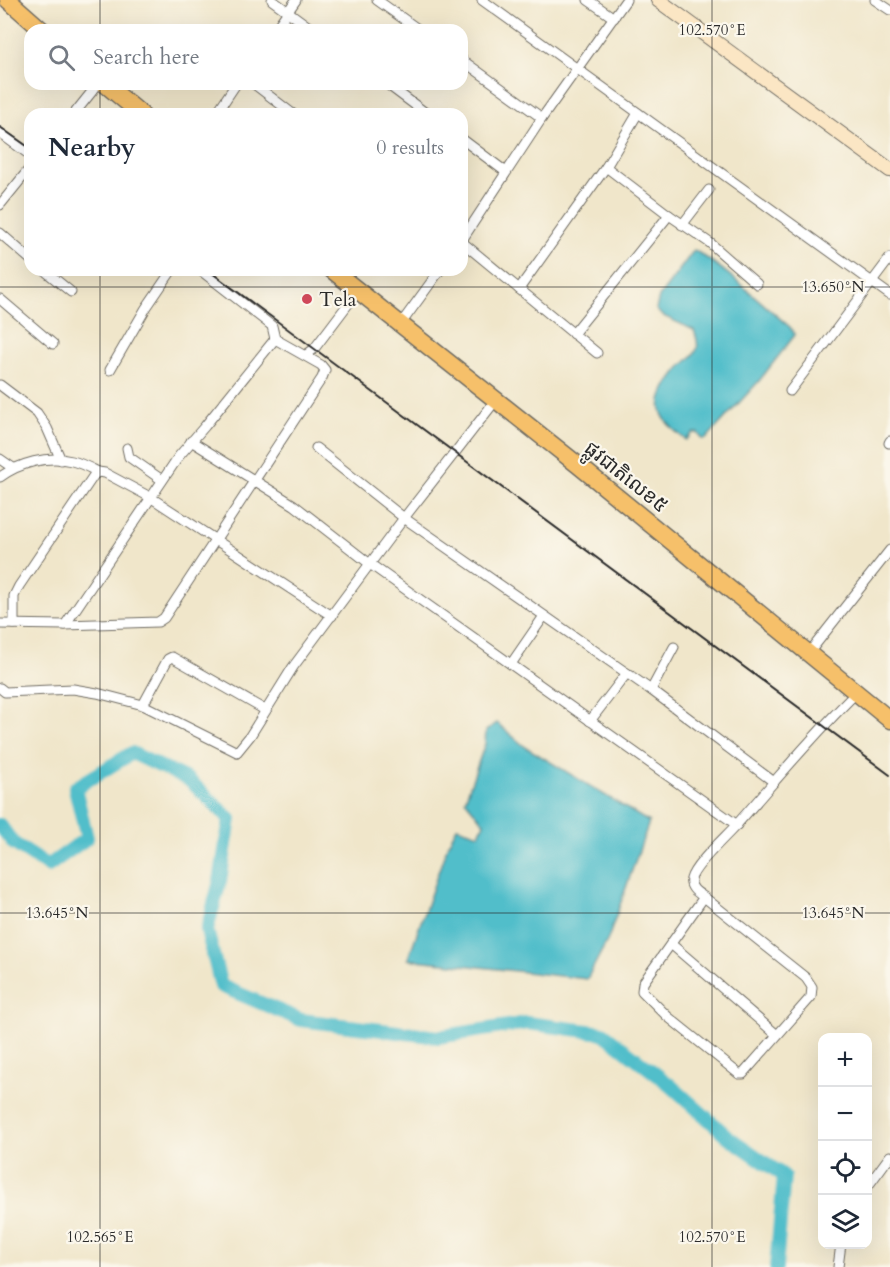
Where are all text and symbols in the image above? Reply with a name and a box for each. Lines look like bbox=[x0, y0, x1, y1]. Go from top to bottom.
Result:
text: 102.570°E bbox=[679, 20, 745, 40]
search box bbox=[24, 24, 468, 90]
icon: search bbox=[45, 41, 78, 74]
text: Search here bbox=[93, 42, 200, 72]
text: Nearby bbox=[48, 130, 136, 165]
text: 0 results bbox=[376, 134, 444, 161]
text: 13.650°N bbox=[802, 277, 865, 297]
place label: Tela bbox=[319, 286, 357, 313]
marker: Tela bbox=[300, 292, 314, 306]
street label: ផ្លូវជាតិលេខ៥ bbox=[576, 435, 673, 523]
text: 13.645°N bbox=[26, 903, 89, 923]
text: 13.645°N bbox=[802, 903, 865, 923]
map controls bbox=[818, 1033, 872, 1249]
button: + bbox=[818, 1033, 872, 1087]
button: − bbox=[818, 1087, 872, 1141]
button: locate bbox=[818, 1141, 872, 1195]
button: layers bbox=[818, 1195, 872, 1249]
text: 102.565°E bbox=[67, 1227, 133, 1247]
text: 102.570°E bbox=[679, 1227, 745, 1247]

